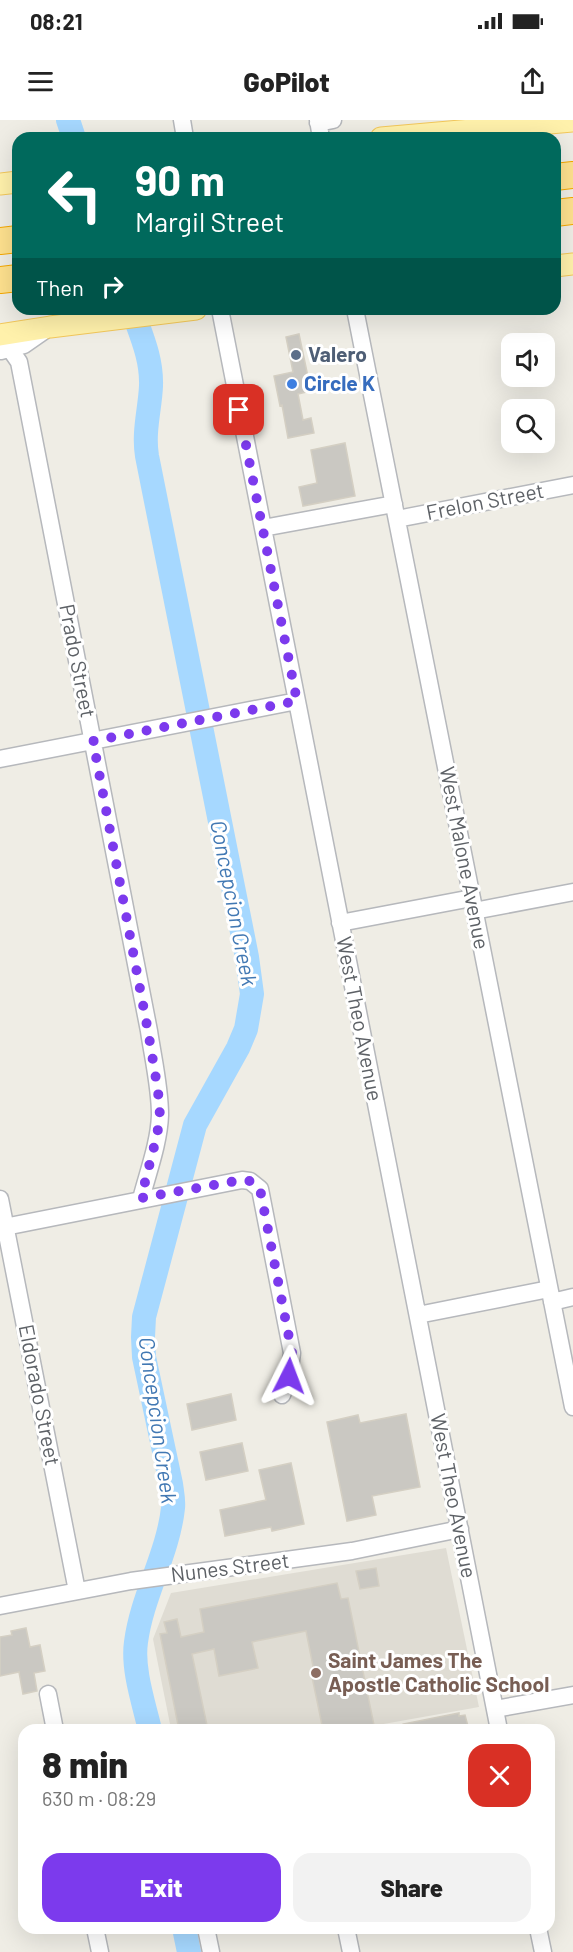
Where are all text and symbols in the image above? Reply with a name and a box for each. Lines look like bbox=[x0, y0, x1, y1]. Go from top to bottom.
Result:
text: 08:21 bbox=[30, 8, 82, 34]
icon: menu bbox=[24, 65, 57, 98]
text: GoPilot bbox=[243, 65, 330, 97]
icon: share bbox=[516, 65, 549, 98]
text: 90 m bbox=[135, 154, 225, 204]
icon: left bbox=[36, 156, 114, 234]
text: Margil Street bbox=[135, 205, 284, 237]
icon: right bbox=[96, 270, 129, 303]
text: Then bbox=[36, 274, 84, 300]
map controls bbox=[501, 333, 555, 453]
button: sound bbox=[501, 333, 555, 387]
place label: Valero bbox=[308, 341, 367, 366]
marker: Valero bbox=[289, 348, 303, 362]
place label: Circle K bbox=[304, 370, 375, 395]
marker: Circle K bbox=[285, 377, 299, 391]
pin bbox=[213, 384, 264, 435]
icon: arrive bbox=[222, 393, 255, 426]
button: search bbox=[501, 399, 555, 453]
street label: Frelon Street bbox=[424, 477, 546, 524]
street label: Prado Street bbox=[55, 602, 102, 720]
street label: West Malone Avenue bbox=[435, 764, 495, 951]
water label: Concepcion Creek bbox=[206, 818, 264, 988]
street label: West Theo Avenue bbox=[332, 934, 389, 1103]
street label: Eldorado Street bbox=[15, 1322, 66, 1467]
water label: Concepcion Creek bbox=[134, 1335, 184, 1505]
position arrow bbox=[257, 1344, 321, 1408]
street label: West Theo Avenue bbox=[426, 1411, 483, 1580]
street label: Nunes Street bbox=[169, 1547, 291, 1586]
place label: Saint James The Apostle Catholic School bbox=[328, 1647, 549, 1696]
marker: Saint James The Apostle Catholic School bbox=[309, 1666, 323, 1680]
text: 8 min bbox=[42, 1742, 128, 1785]
button: close bbox=[468, 1744, 531, 1807]
text: 630 m · 08:29 bbox=[42, 1786, 156, 1810]
button: Exit bbox=[42, 1853, 281, 1922]
button: Share bbox=[293, 1853, 531, 1922]

